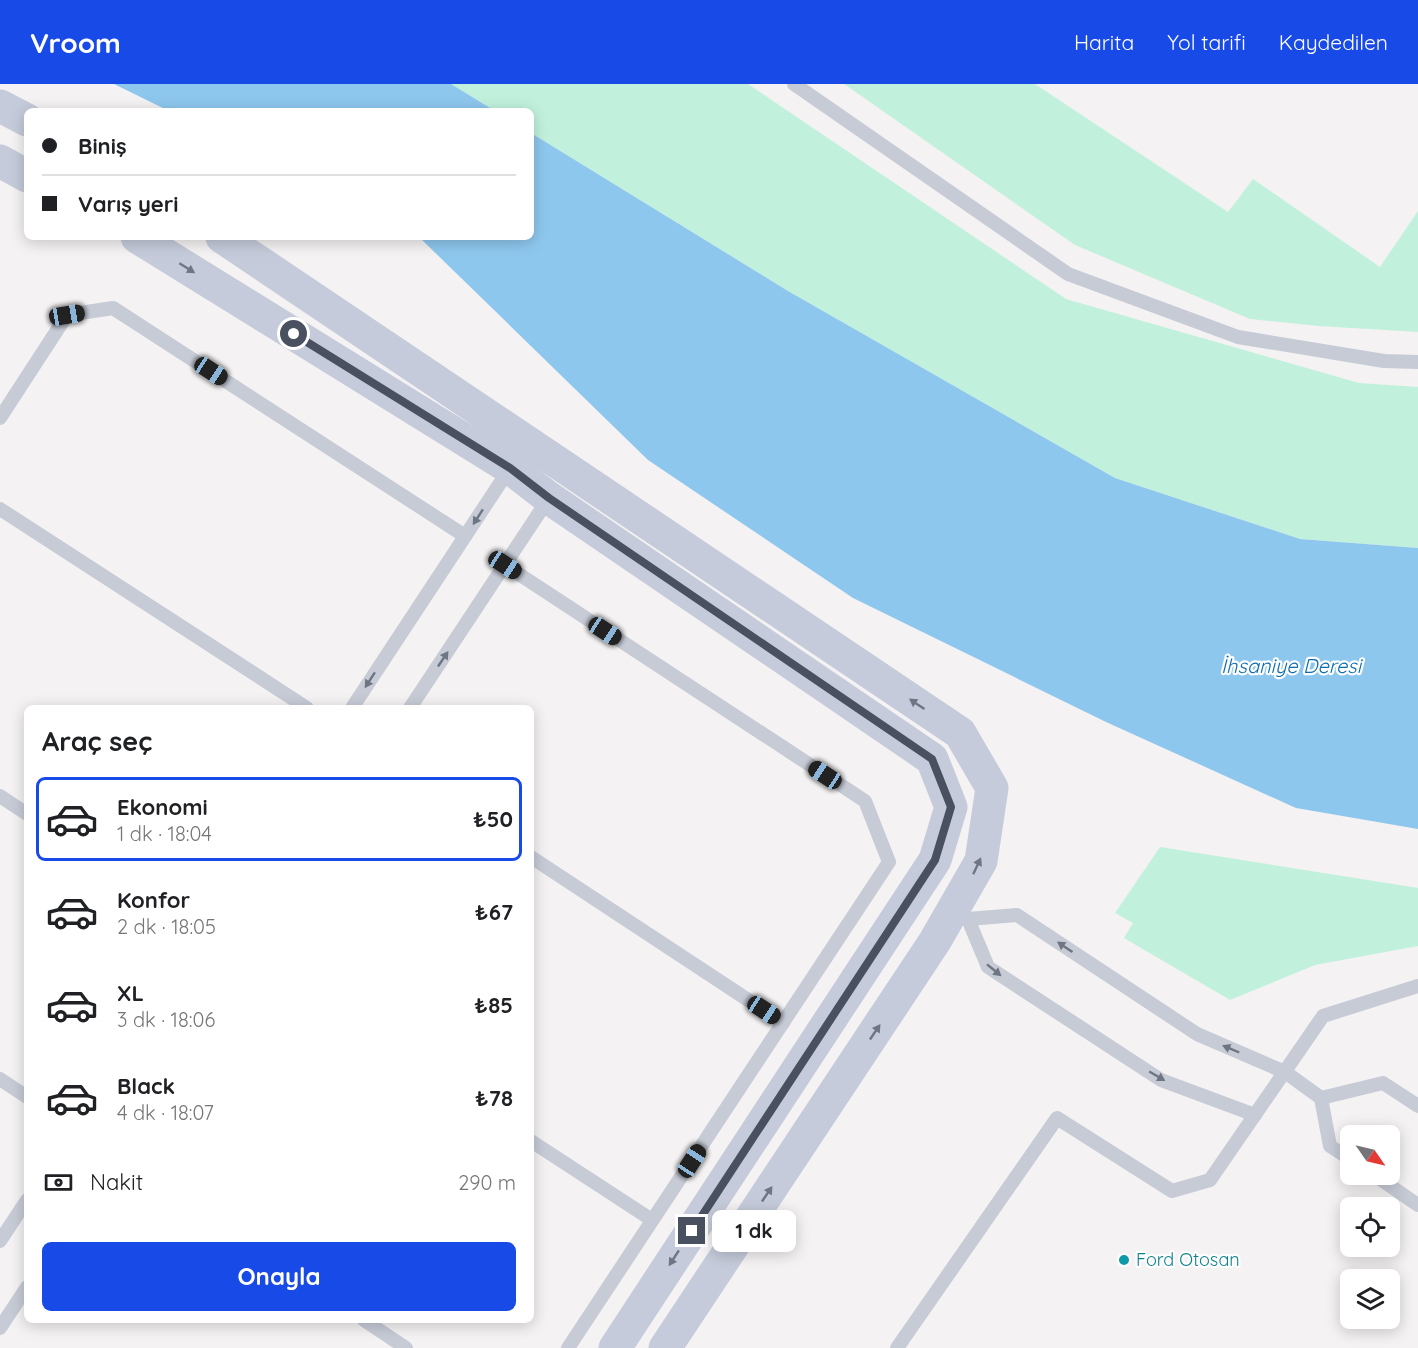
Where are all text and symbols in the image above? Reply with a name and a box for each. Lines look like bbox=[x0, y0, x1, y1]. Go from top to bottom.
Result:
text: Vroom bbox=[30, 25, 121, 60]
text: Harita bbox=[1074, 29, 1134, 55]
text: Yol tarifi bbox=[1167, 29, 1246, 55]
text: Kaydedilen bbox=[1279, 29, 1388, 55]
text: Biniş bbox=[78, 132, 127, 160]
text: Varış yeri bbox=[78, 190, 178, 218]
one-way arrow bbox=[179, 262, 195, 273]
car bbox=[48, 303, 86, 327]
route start bbox=[280, 320, 307, 347]
car bbox=[191, 354, 231, 388]
one-way arrow bbox=[473, 509, 484, 525]
car bbox=[485, 548, 525, 582]
car bbox=[585, 614, 625, 648]
one-way arrow bbox=[437, 652, 449, 668]
water label: İhsaniye Deresi bbox=[1221, 653, 1364, 678]
one-way arrow bbox=[364, 671, 376, 687]
one-way arrow bbox=[909, 699, 925, 710]
text: Araç seç bbox=[42, 724, 152, 758]
car bbox=[805, 758, 845, 792]
icon: car bbox=[45, 792, 99, 846]
text: Ekonomi bbox=[117, 793, 208, 821]
text: ₺50 bbox=[473, 805, 513, 833]
text: 1 dk · 18:04 bbox=[117, 821, 212, 846]
one-way arrow bbox=[972, 857, 982, 875]
icon: car bbox=[45, 885, 99, 939]
text: Konfor bbox=[117, 886, 190, 914]
text: ₺67 bbox=[475, 898, 513, 926]
text: 2 dk · 18:05 bbox=[117, 914, 216, 939]
one-way arrow bbox=[1057, 942, 1073, 953]
one-way arrow bbox=[986, 963, 1002, 976]
icon: car bbox=[45, 978, 99, 1032]
text: XL bbox=[117, 979, 144, 1007]
text: ₺85 bbox=[474, 991, 513, 1019]
car bbox=[744, 993, 784, 1027]
text: 3 dk · 18:06 bbox=[117, 1007, 215, 1032]
one-way arrow bbox=[869, 1024, 881, 1040]
one-way arrow bbox=[1221, 1044, 1239, 1054]
icon: car bbox=[45, 1071, 99, 1125]
one-way arrow bbox=[1149, 1071, 1165, 1082]
text: Black bbox=[117, 1072, 175, 1100]
text: ₺78 bbox=[475, 1084, 513, 1112]
text: 4 dk · 18:07 bbox=[117, 1100, 214, 1125]
north arrow bbox=[1340, 1125, 1400, 1185]
map controls bbox=[1340, 1125, 1400, 1329]
car bbox=[675, 1141, 709, 1181]
icon: cash bbox=[42, 1166, 75, 1199]
text: Nakit bbox=[90, 1168, 143, 1196]
text: 290 m bbox=[458, 1170, 516, 1195]
one-way arrow bbox=[762, 1186, 773, 1202]
button: locate bbox=[1340, 1197, 1400, 1257]
callout: 1 dk bbox=[713, 1210, 797, 1252]
route end bbox=[678, 1217, 705, 1244]
text: 1 dk bbox=[735, 1218, 773, 1243]
button: Onayla bbox=[42, 1242, 516, 1311]
place label: Ford Otosan bbox=[1136, 1248, 1240, 1271]
one-way arrow bbox=[669, 1250, 680, 1266]
marker: Ford Otosan bbox=[1117, 1253, 1131, 1267]
button: layers bbox=[1340, 1269, 1400, 1329]

